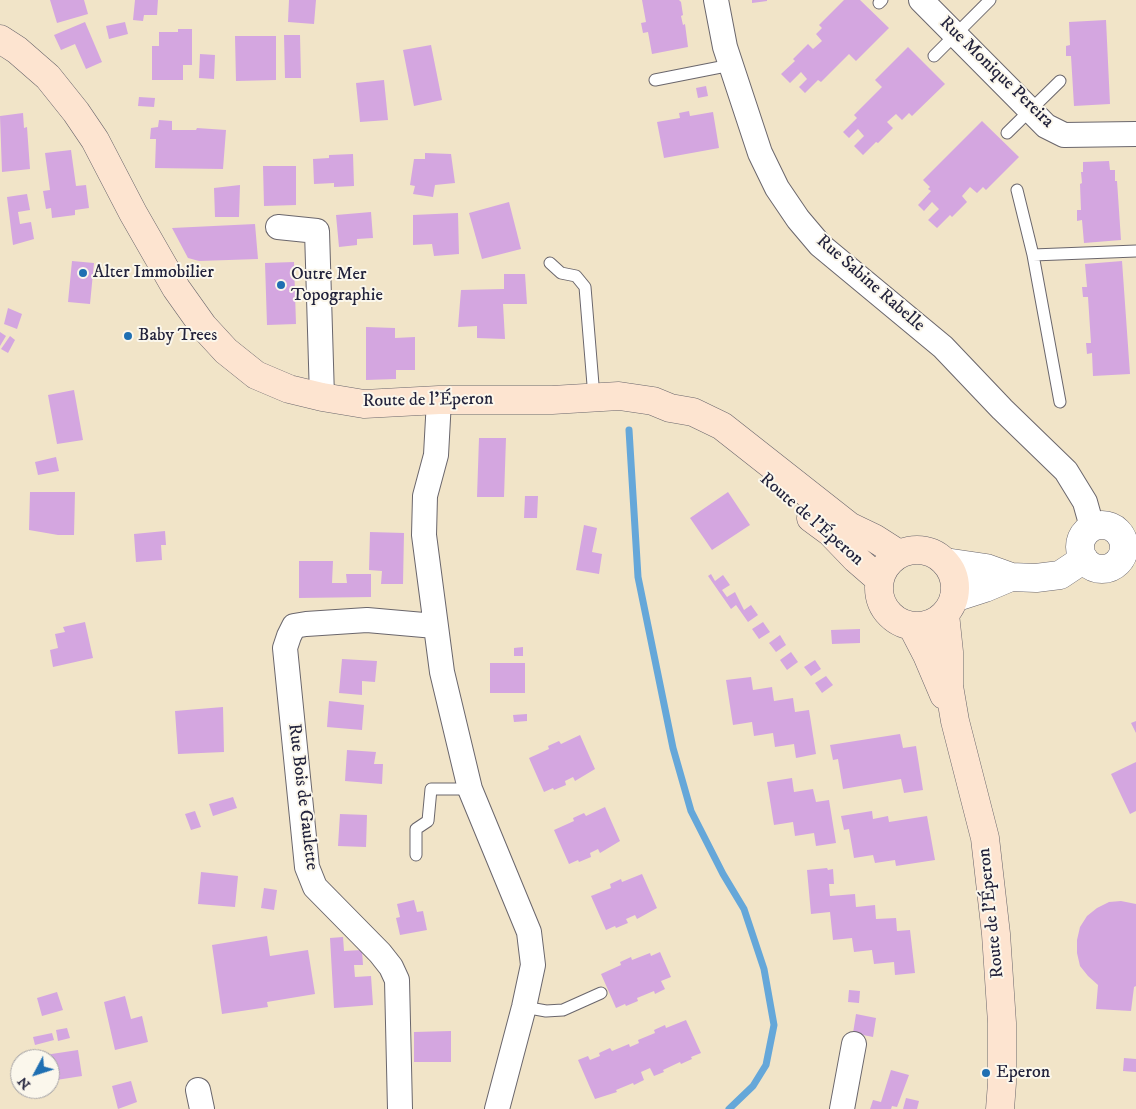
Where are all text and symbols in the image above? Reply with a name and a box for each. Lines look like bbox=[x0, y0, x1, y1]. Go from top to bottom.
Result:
street label: Rue Monique Pereira bbox=[934, 13, 1058, 133]
street label: Rue Sabine Rabelle bbox=[811, 231, 929, 337]
place label: Alter Immobilier bbox=[93, 262, 214, 284]
place label: Outre Mer Topographie bbox=[291, 264, 383, 306]
marker: Alter Immobilier bbox=[77, 267, 89, 279]
marker: Outre Mer Topographie bbox=[275, 279, 287, 291]
place label: Baby Trees bbox=[138, 325, 217, 347]
marker: Baby Trees bbox=[122, 330, 134, 342]
street label: Route de l'Éperon bbox=[362, 389, 494, 413]
street label: Route de l'Éperon bbox=[755, 469, 867, 571]
street label: Rue Bois de Gaulette bbox=[282, 722, 322, 872]
street label: Route de l'Éperon bbox=[974, 847, 1010, 979]
north arrow bbox=[10, 1049, 60, 1099]
place label: Eperon bbox=[996, 1062, 1050, 1084]
marker: Eperon bbox=[980, 1067, 992, 1079]
text: N bbox=[14, 1073, 35, 1093]

